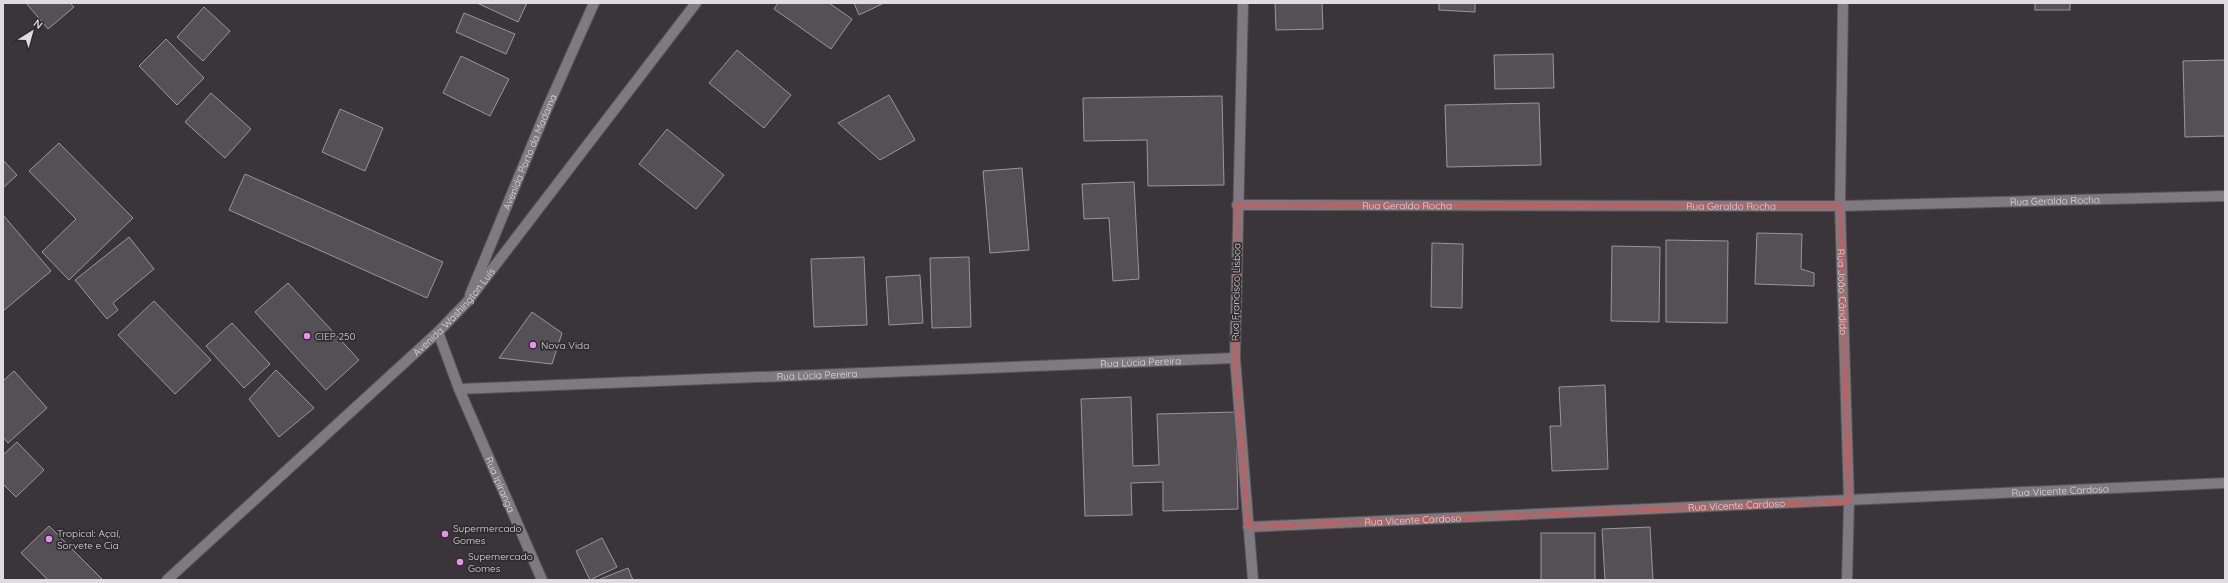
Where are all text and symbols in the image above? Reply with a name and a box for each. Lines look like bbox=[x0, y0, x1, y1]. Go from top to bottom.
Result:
north arrow bbox=[12, 12, 52, 52]
text: N bbox=[31, 16, 45, 32]
street label: Avenida Porto da Madama bbox=[499, 92, 559, 212]
street label: Rua Geraldo Rocha bbox=[2010, 193, 2100, 208]
street label: Rua Geraldo Rocha bbox=[1362, 199, 1452, 212]
street label: Rua Geraldo Rocha bbox=[1686, 199, 1776, 212]
street label: Rua Francisco Lisboa bbox=[1229, 243, 1243, 341]
street label: Rua João Cândido bbox=[1835, 249, 1850, 335]
street label: Avenida Washington Luís bbox=[410, 265, 498, 359]
place label: CIEP 250 bbox=[315, 330, 355, 343]
marker: CIEP 250 bbox=[302, 331, 312, 341]
place label: Nova Vida bbox=[541, 339, 589, 352]
marker: Nova Vida bbox=[528, 340, 538, 350]
street label: Rua Lúcia Pereira bbox=[1100, 354, 1181, 370]
street label: Rua Lúcia Pereira bbox=[776, 367, 858, 383]
street label: Rua Ipiranga bbox=[483, 454, 518, 514]
street label: Rua Vicente Cardoso bbox=[2011, 482, 2109, 499]
street label: Rua Vicente Cardoso bbox=[1688, 496, 1785, 514]
street label: Rua Vicente Cardoso bbox=[1364, 511, 1462, 528]
place label: Supermercado Gomes bbox=[453, 522, 522, 547]
place label: Tropical: Açaí, Sorvete e Cia bbox=[57, 527, 120, 552]
marker: Supermercado Gomes bbox=[440, 529, 450, 539]
marker: Tropical: Açaí, Sorvete e Cia bbox=[44, 534, 54, 544]
place label: Supemercado Gomes bbox=[468, 550, 533, 575]
marker: Supemercado Gomes bbox=[455, 557, 465, 567]

